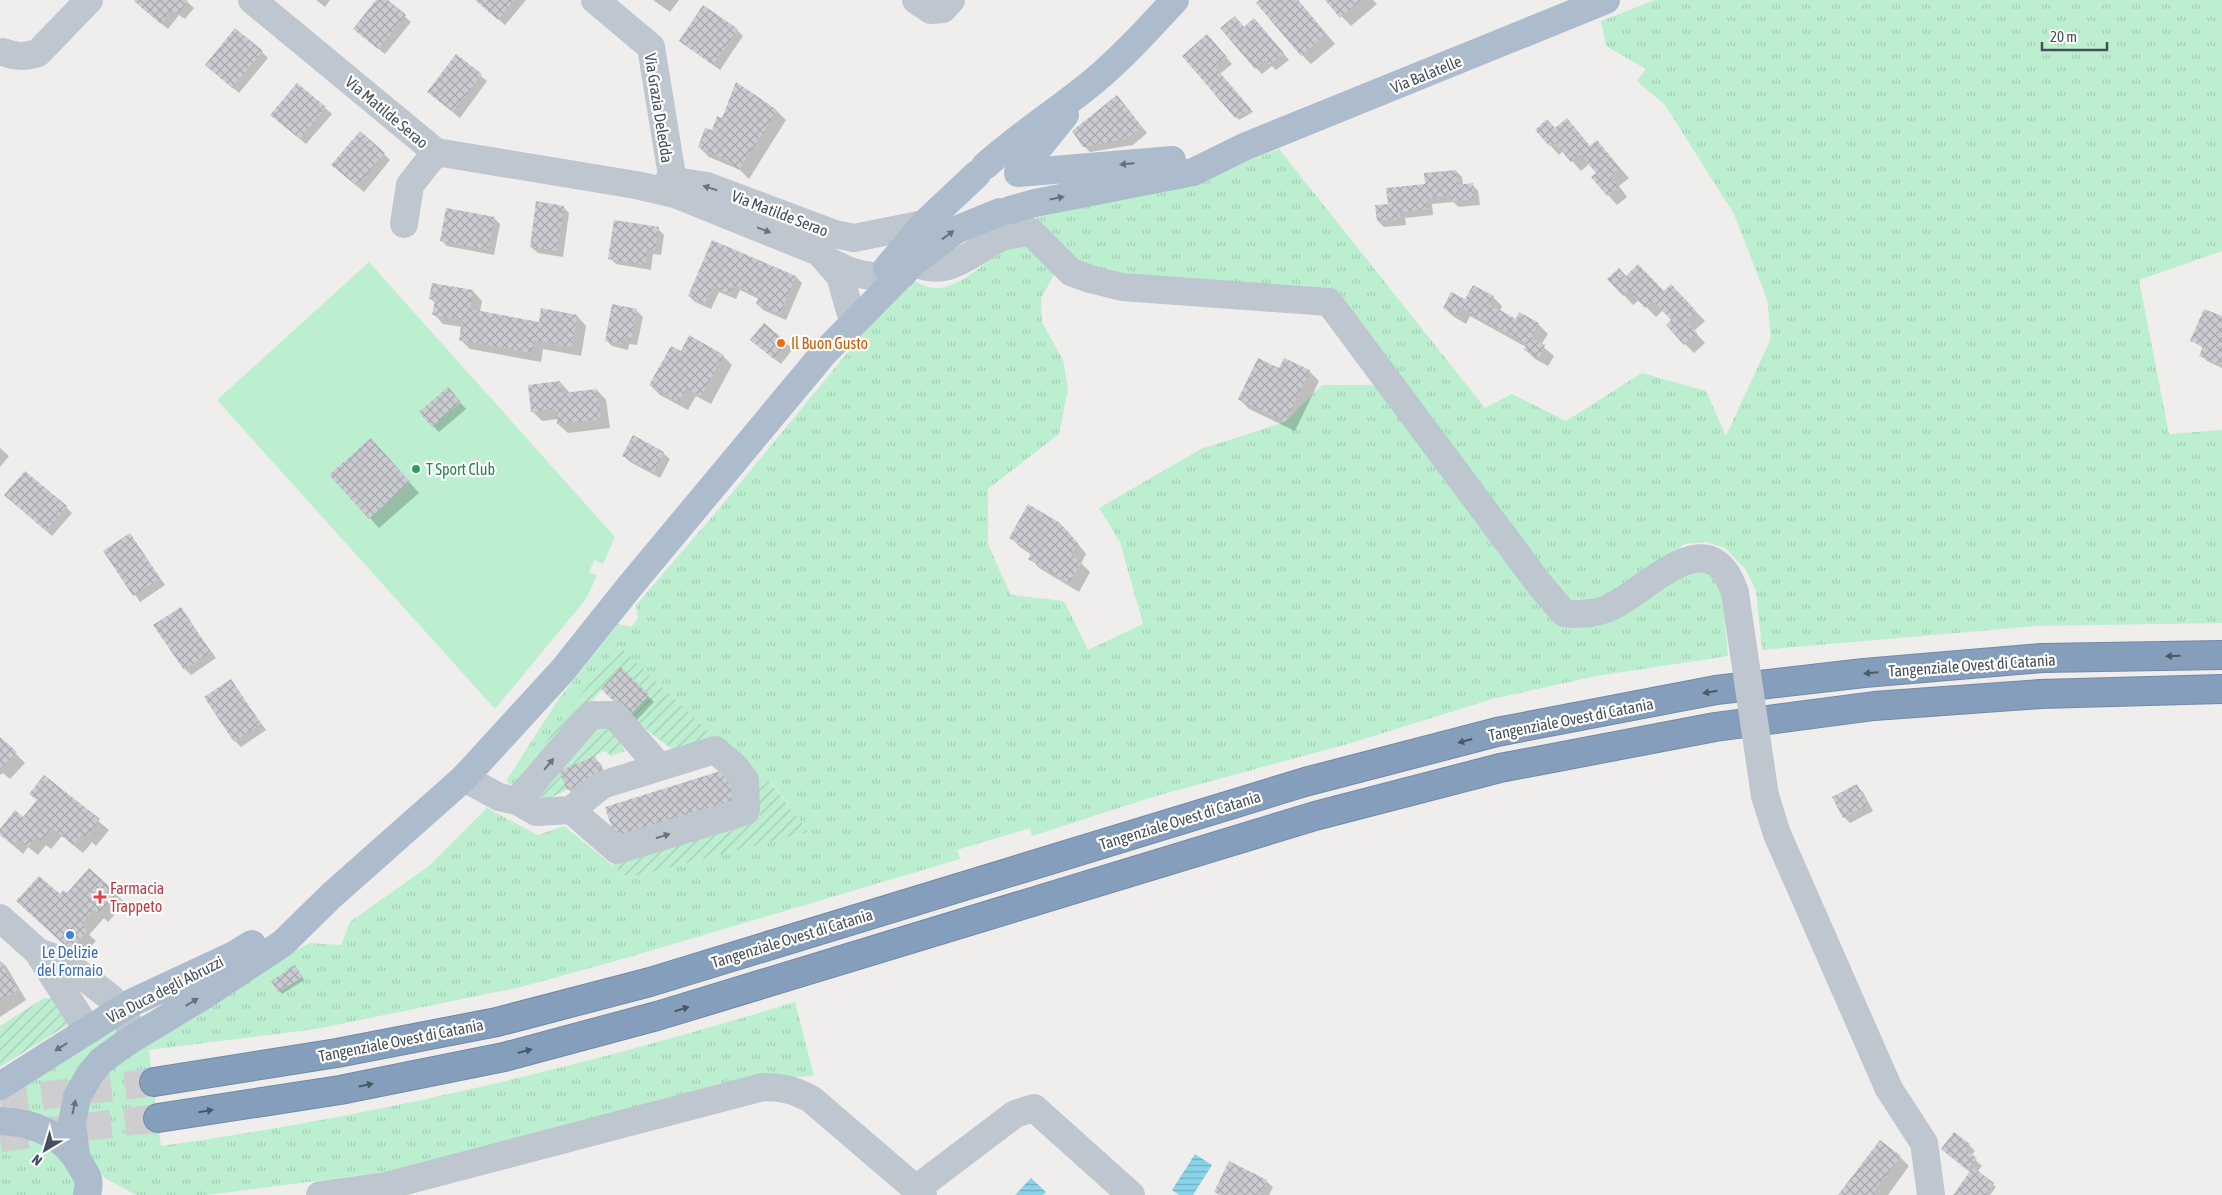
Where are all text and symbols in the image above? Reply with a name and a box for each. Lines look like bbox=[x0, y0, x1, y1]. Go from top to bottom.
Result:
scale bar bbox=[2042, 20, 2107, 52]
text: 20 m bbox=[2050, 28, 2077, 45]
street label: Via Grazia Deledda bbox=[641, 52, 677, 164]
street label: Via Balatelle bbox=[1388, 52, 1464, 96]
street label: Via Matilde Serao bbox=[342, 72, 432, 152]
one-way arrow bbox=[1119, 160, 1135, 168]
one-way arrow bbox=[703, 184, 718, 191]
street label: Via Matilde Serao bbox=[729, 186, 831, 240]
one-way arrow bbox=[1050, 194, 1066, 202]
one-way arrow bbox=[757, 226, 772, 234]
one-way arrow bbox=[941, 230, 954, 241]
place label: Il Buon Gusto bbox=[791, 334, 868, 352]
marker: Il Buon Gusto bbox=[775, 337, 787, 349]
place label: T Sport Club bbox=[426, 460, 495, 479]
marker: T Sport Club bbox=[410, 463, 422, 475]
street label: Tangenziale Ovest di Catania bbox=[1888, 650, 2056, 681]
one-way arrow bbox=[2165, 652, 2181, 660]
one-way arrow bbox=[1863, 669, 1879, 677]
one-way arrow bbox=[1702, 688, 1718, 696]
street label: Tangenziale Ovest di Catania bbox=[1487, 694, 1655, 745]
one-way arrow bbox=[1457, 737, 1472, 745]
one-way arrow bbox=[543, 759, 555, 771]
street label: Tangenziale Ovest di Catania bbox=[1097, 787, 1263, 854]
one-way arrow bbox=[656, 832, 671, 840]
place label: Farmacia Trappeto bbox=[110, 879, 164, 916]
marker: Farmacia Trappeto bbox=[94, 891, 106, 903]
street label: Tangenziale Ovest di Catania bbox=[709, 905, 875, 972]
marker: Le Delizie del Fornaio bbox=[64, 929, 76, 941]
place label: Le Delizie del Fornaio bbox=[37, 943, 103, 979]
street label: Via Duca degli Abruzzi bbox=[104, 952, 227, 1027]
one-way arrow bbox=[185, 998, 198, 1007]
one-way arrow bbox=[675, 1004, 690, 1012]
street label: Tangenziale Ovest di Catania bbox=[317, 1015, 485, 1066]
one-way arrow bbox=[54, 1043, 68, 1052]
one-way arrow bbox=[518, 1047, 533, 1055]
one-way arrow bbox=[359, 1080, 375, 1088]
one-way arrow bbox=[70, 1100, 78, 1115]
one-way arrow bbox=[198, 1106, 214, 1114]
north arrow bbox=[20, 1125, 70, 1175]
text: N bbox=[29, 1151, 45, 1169]

